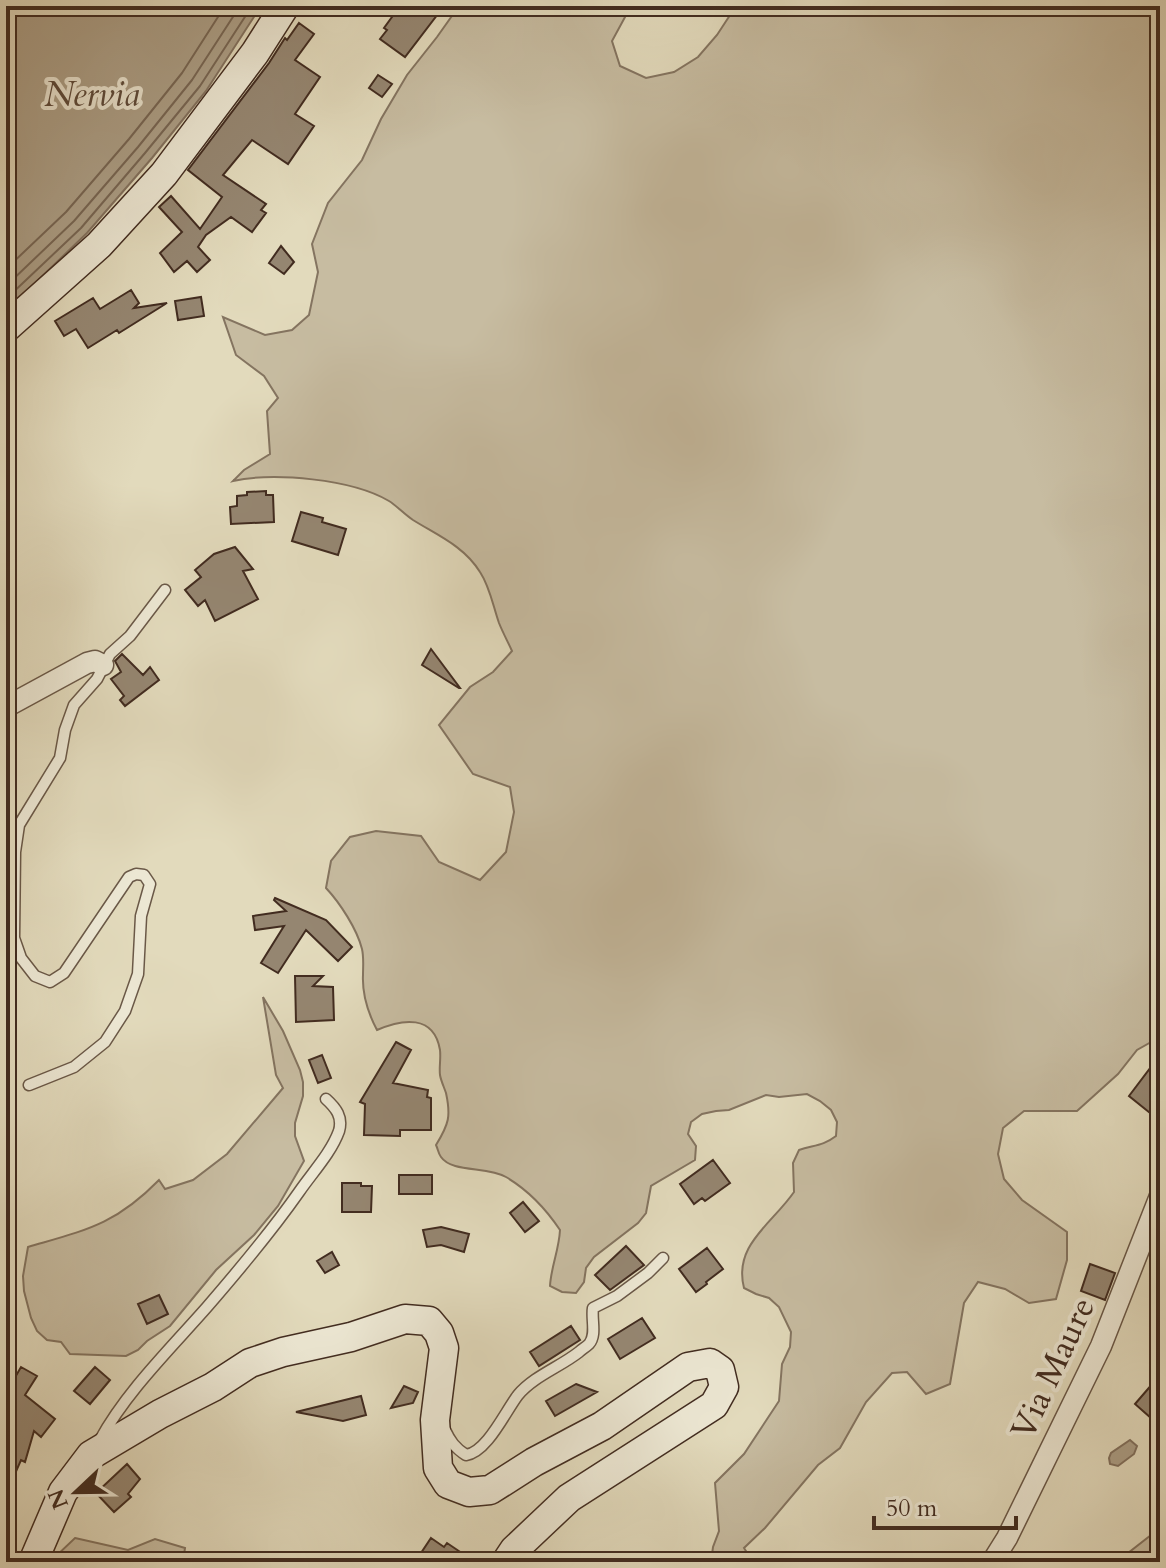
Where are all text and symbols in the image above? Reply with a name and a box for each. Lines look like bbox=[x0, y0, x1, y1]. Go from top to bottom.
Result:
water label: Nervia bbox=[44, 70, 140, 119]
street label: Via Maure bbox=[1000, 1290, 1106, 1447]
north arrow bbox=[36, 1452, 116, 1532]
scale bar bbox=[874, 1480, 1016, 1530]
text: N bbox=[41, 1485, 76, 1514]
text: 50 m bbox=[886, 1492, 938, 1525]

